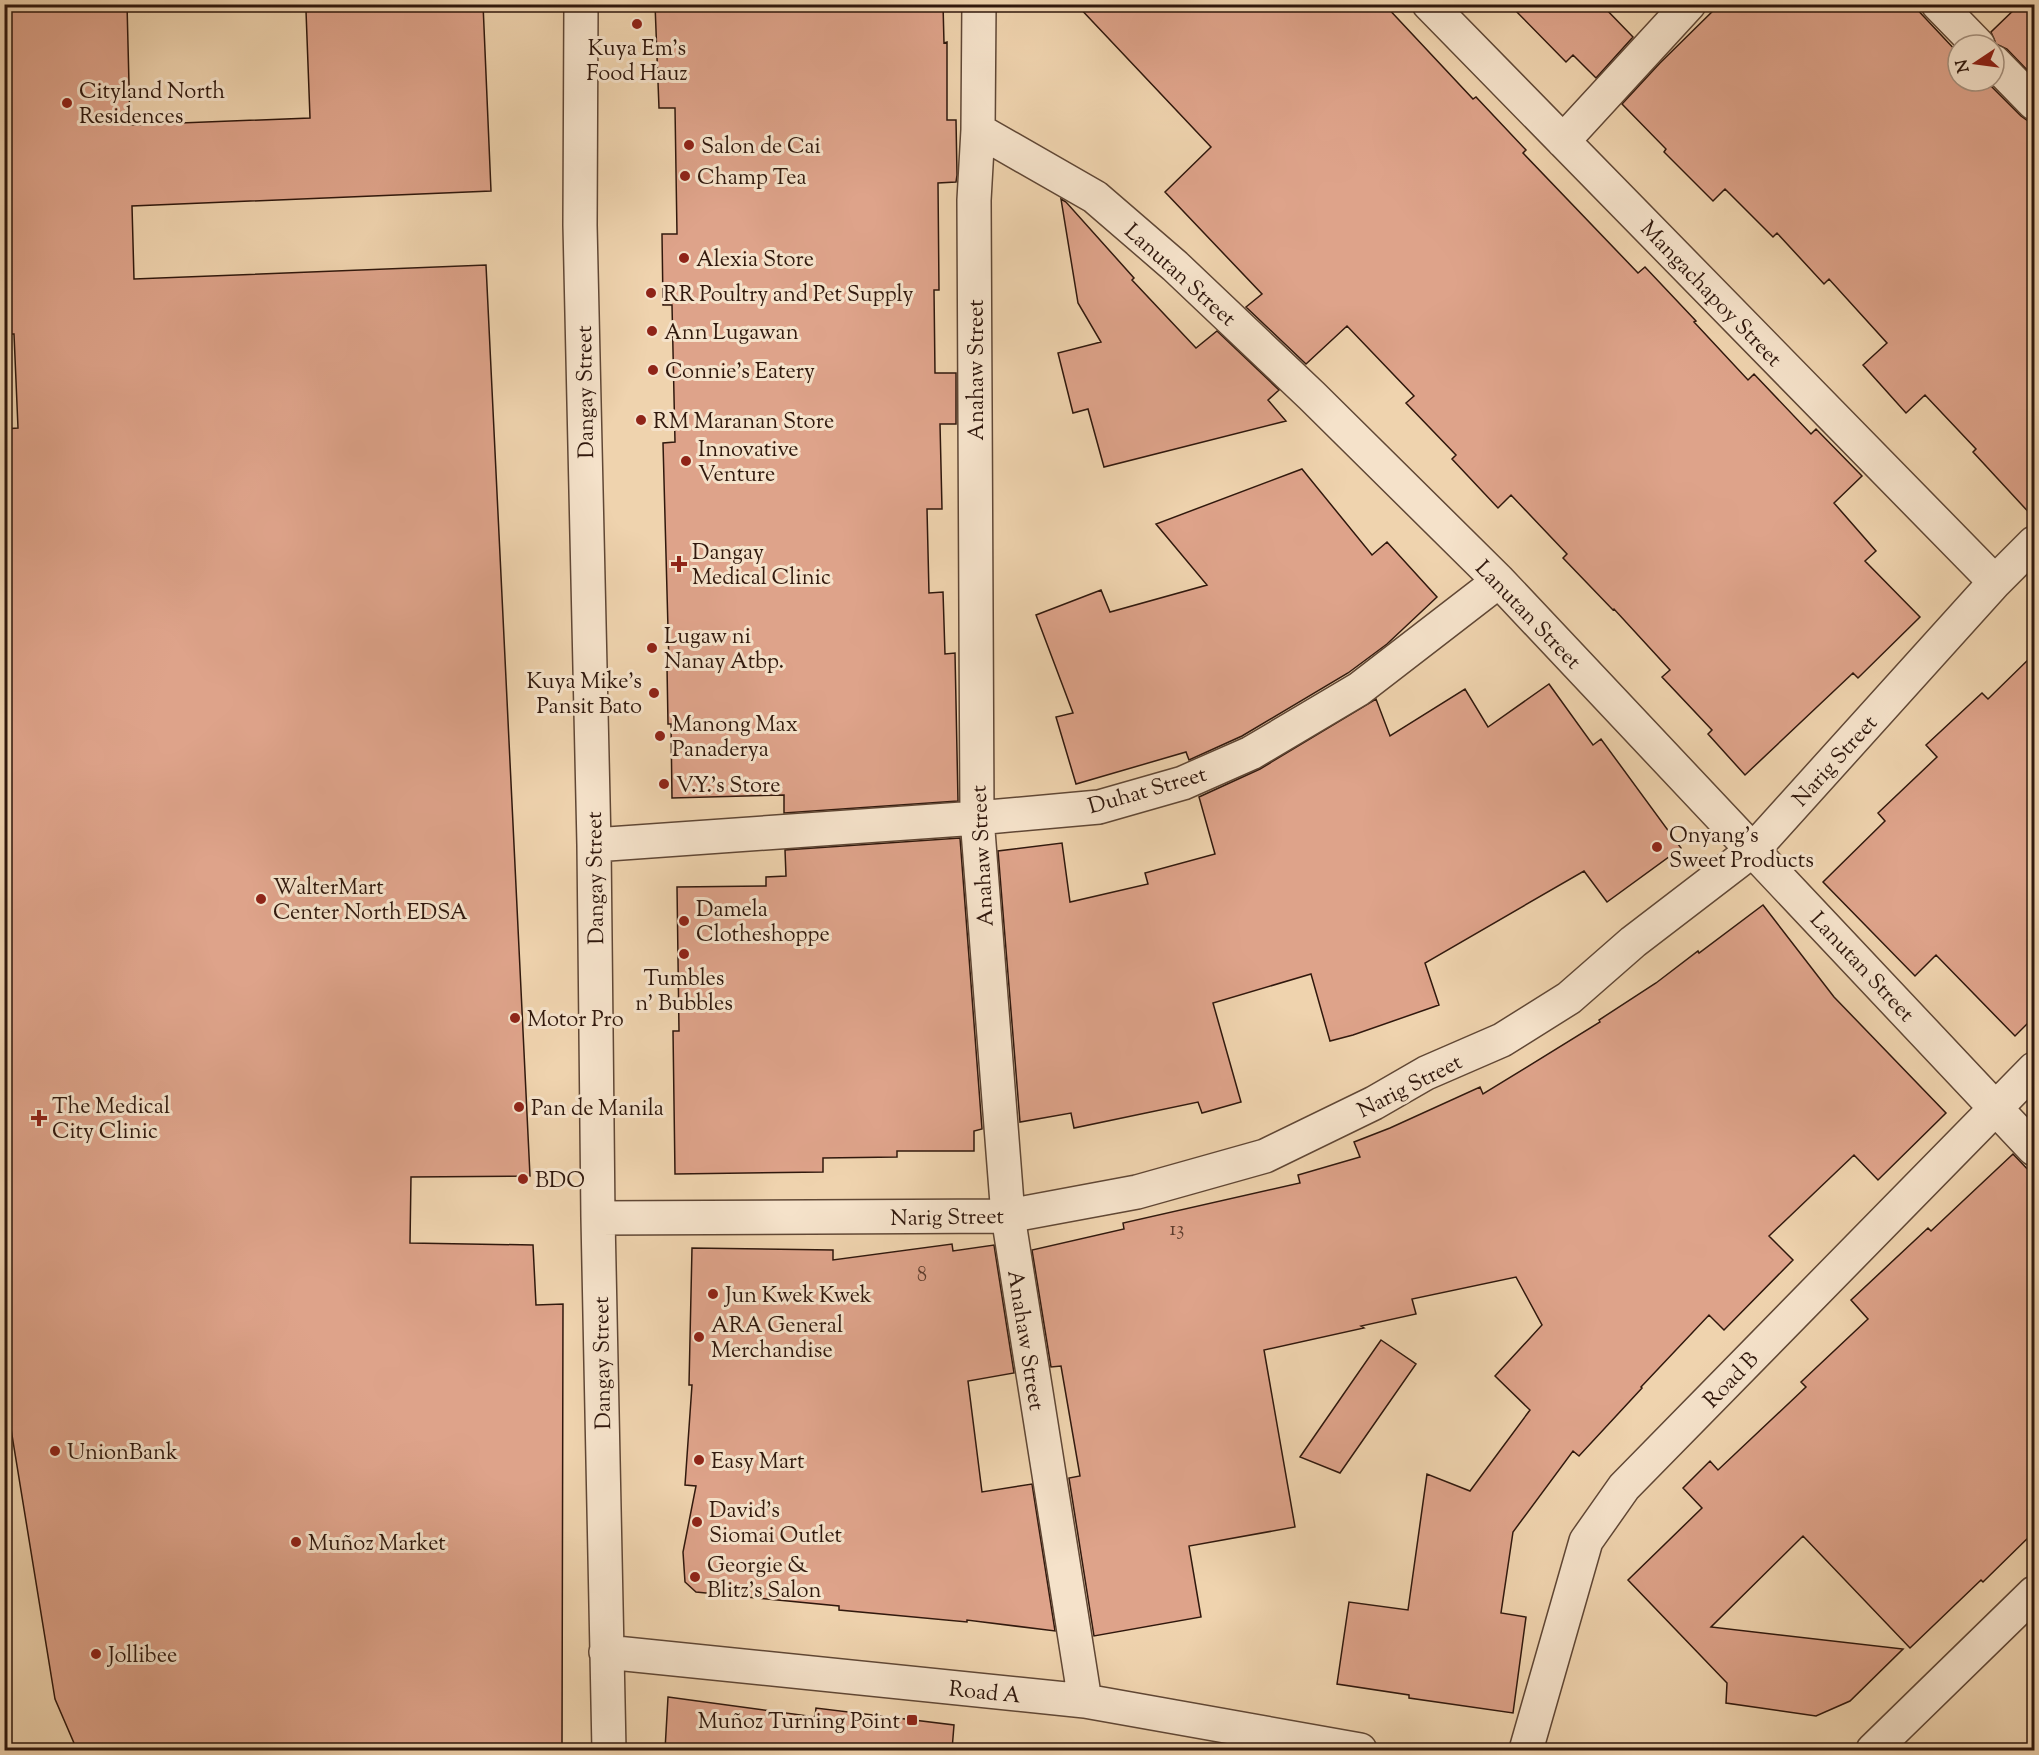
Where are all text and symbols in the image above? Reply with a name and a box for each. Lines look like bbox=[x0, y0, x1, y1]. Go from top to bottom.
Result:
marker: Kuya Em's Food Hauz bbox=[630, 17, 644, 31]
north arrow bbox=[1946, 33, 2006, 93]
place label: Kuya Em's Food Hauz bbox=[586, 34, 688, 91]
text: N bbox=[1951, 57, 1976, 75]
place label: Cityland North Residences bbox=[79, 77, 225, 134]
marker: Cityland North Residences bbox=[60, 96, 74, 110]
place label: Salon de Cai bbox=[701, 132, 821, 164]
marker: Salon de Cai bbox=[682, 138, 696, 152]
place label: Champ Tea bbox=[697, 163, 807, 195]
marker: Champ Tea bbox=[678, 169, 692, 183]
street label: Mangachapoy Street bbox=[1631, 215, 1789, 376]
street label: Lanutan Street bbox=[1116, 217, 1242, 336]
place label: Alexia Store bbox=[696, 245, 814, 277]
marker: Alexia Store bbox=[677, 251, 691, 265]
place label: RR Poultry and Pet Supply bbox=[663, 280, 913, 312]
marker: RR Poultry and Pet Supply bbox=[644, 286, 658, 300]
street label: Anahaw Street bbox=[962, 299, 994, 441]
place label: Ann Lugawan bbox=[664, 318, 799, 350]
marker: Ann Lugawan bbox=[645, 324, 659, 338]
street label: Dangay Street bbox=[570, 325, 604, 459]
place label: Connie's Eatery bbox=[665, 357, 815, 389]
marker: Connie's Eatery bbox=[646, 363, 660, 377]
place label: RM Maranan Store bbox=[653, 407, 834, 439]
marker: RM Maranan Store bbox=[634, 413, 648, 427]
place label: Innovative Venture bbox=[698, 435, 799, 492]
marker: Innovative Venture bbox=[679, 454, 693, 468]
place label: Dangay Medical Clinic bbox=[692, 538, 831, 595]
street label: Lanutan Street bbox=[1466, 554, 1588, 678]
marker: Dangay Medical Clinic bbox=[670, 555, 688, 573]
place label: Lugaw ni Nanay Atbp. bbox=[664, 622, 784, 679]
marker: Lugaw ni Nanay Atbp. bbox=[645, 641, 659, 655]
place label: Kuya Mike's Pansit Bato bbox=[527, 667, 642, 724]
marker: Kuya Mike's Pansit Bato bbox=[647, 686, 661, 700]
street label: Narig Street bbox=[1786, 709, 1887, 815]
place label: Manong Max Panaderya bbox=[672, 710, 798, 767]
marker: Manong Max Panaderya bbox=[653, 729, 667, 743]
street label: Duhat Street bbox=[1085, 760, 1211, 824]
place label: V.Y.'s Store bbox=[676, 771, 780, 803]
marker: V.Y.'s Store bbox=[657, 777, 671, 791]
street label: Anahaw Street bbox=[964, 784, 1004, 927]
street label: Dangay Street bbox=[580, 811, 614, 945]
place label: Onyang's Sweet Products bbox=[1669, 821, 1814, 878]
marker: Onyang's Sweet Products bbox=[1650, 840, 1664, 854]
place label: WalterMart Center North EDSA bbox=[273, 873, 468, 930]
marker: WalterMart Center North EDSA bbox=[254, 892, 268, 906]
place label: Damela Clotheshoppe bbox=[696, 895, 830, 952]
street label: Lanutan Street bbox=[1801, 906, 1921, 1031]
marker: Damela Clotheshoppe bbox=[677, 914, 691, 928]
marker: Tumbles n' Bubbles bbox=[677, 947, 691, 961]
place label: Tumbles n' Bubbles bbox=[635, 964, 733, 1021]
place label: Motor Pro bbox=[527, 1005, 624, 1037]
marker: Motor Pro bbox=[508, 1011, 522, 1025]
street label: Narig Street bbox=[1352, 1047, 1469, 1128]
place label: The Medical City Clinic bbox=[52, 1092, 170, 1149]
place label: Pan de Manila bbox=[531, 1094, 664, 1126]
marker: Pan de Manila bbox=[512, 1100, 526, 1114]
marker: The Medical City Clinic bbox=[30, 1109, 48, 1127]
place label: BDO bbox=[535, 1166, 585, 1198]
marker: BDO bbox=[516, 1172, 530, 1186]
street label: Narig Street bbox=[890, 1202, 1005, 1236]
house number: 13 bbox=[1170, 1216, 1184, 1245]
house number: 8 bbox=[917, 1262, 927, 1291]
street label: Anahaw Street bbox=[997, 1268, 1051, 1413]
place label: Jun Kwek Kwek bbox=[724, 1281, 872, 1313]
marker: Jun Kwek Kwek bbox=[706, 1287, 720, 1301]
street label: Dangay Street bbox=[587, 1296, 621, 1430]
place label: ARA General Merchandise bbox=[711, 1311, 843, 1368]
marker: ARA General Merchandise bbox=[692, 1330, 706, 1344]
street label: Road B bbox=[1697, 1345, 1767, 1417]
place label: UnionBank bbox=[67, 1438, 178, 1470]
marker: UnionBank bbox=[48, 1444, 62, 1458]
place label: Easy Mart bbox=[711, 1447, 805, 1479]
marker: Easy Mart bbox=[692, 1453, 706, 1467]
place label: David's Siomai Outlet bbox=[709, 1496, 843, 1553]
marker: David's Siomai Outlet bbox=[690, 1515, 704, 1529]
place label: Muñoz Market bbox=[308, 1529, 446, 1561]
marker: Muñoz Market bbox=[289, 1535, 303, 1549]
place label: Georgie & Blitz's Salon bbox=[707, 1551, 822, 1608]
marker: Georgie & Blitz's Salon bbox=[688, 1570, 702, 1584]
place label: Jollibee bbox=[107, 1641, 177, 1673]
marker: Jollibee bbox=[89, 1647, 103, 1661]
street label: Road A bbox=[947, 1674, 1022, 1714]
place label: Muñoz Turning Point bbox=[698, 1707, 900, 1739]
marker: Muñoz Turning Point bbox=[905, 1713, 919, 1727]

